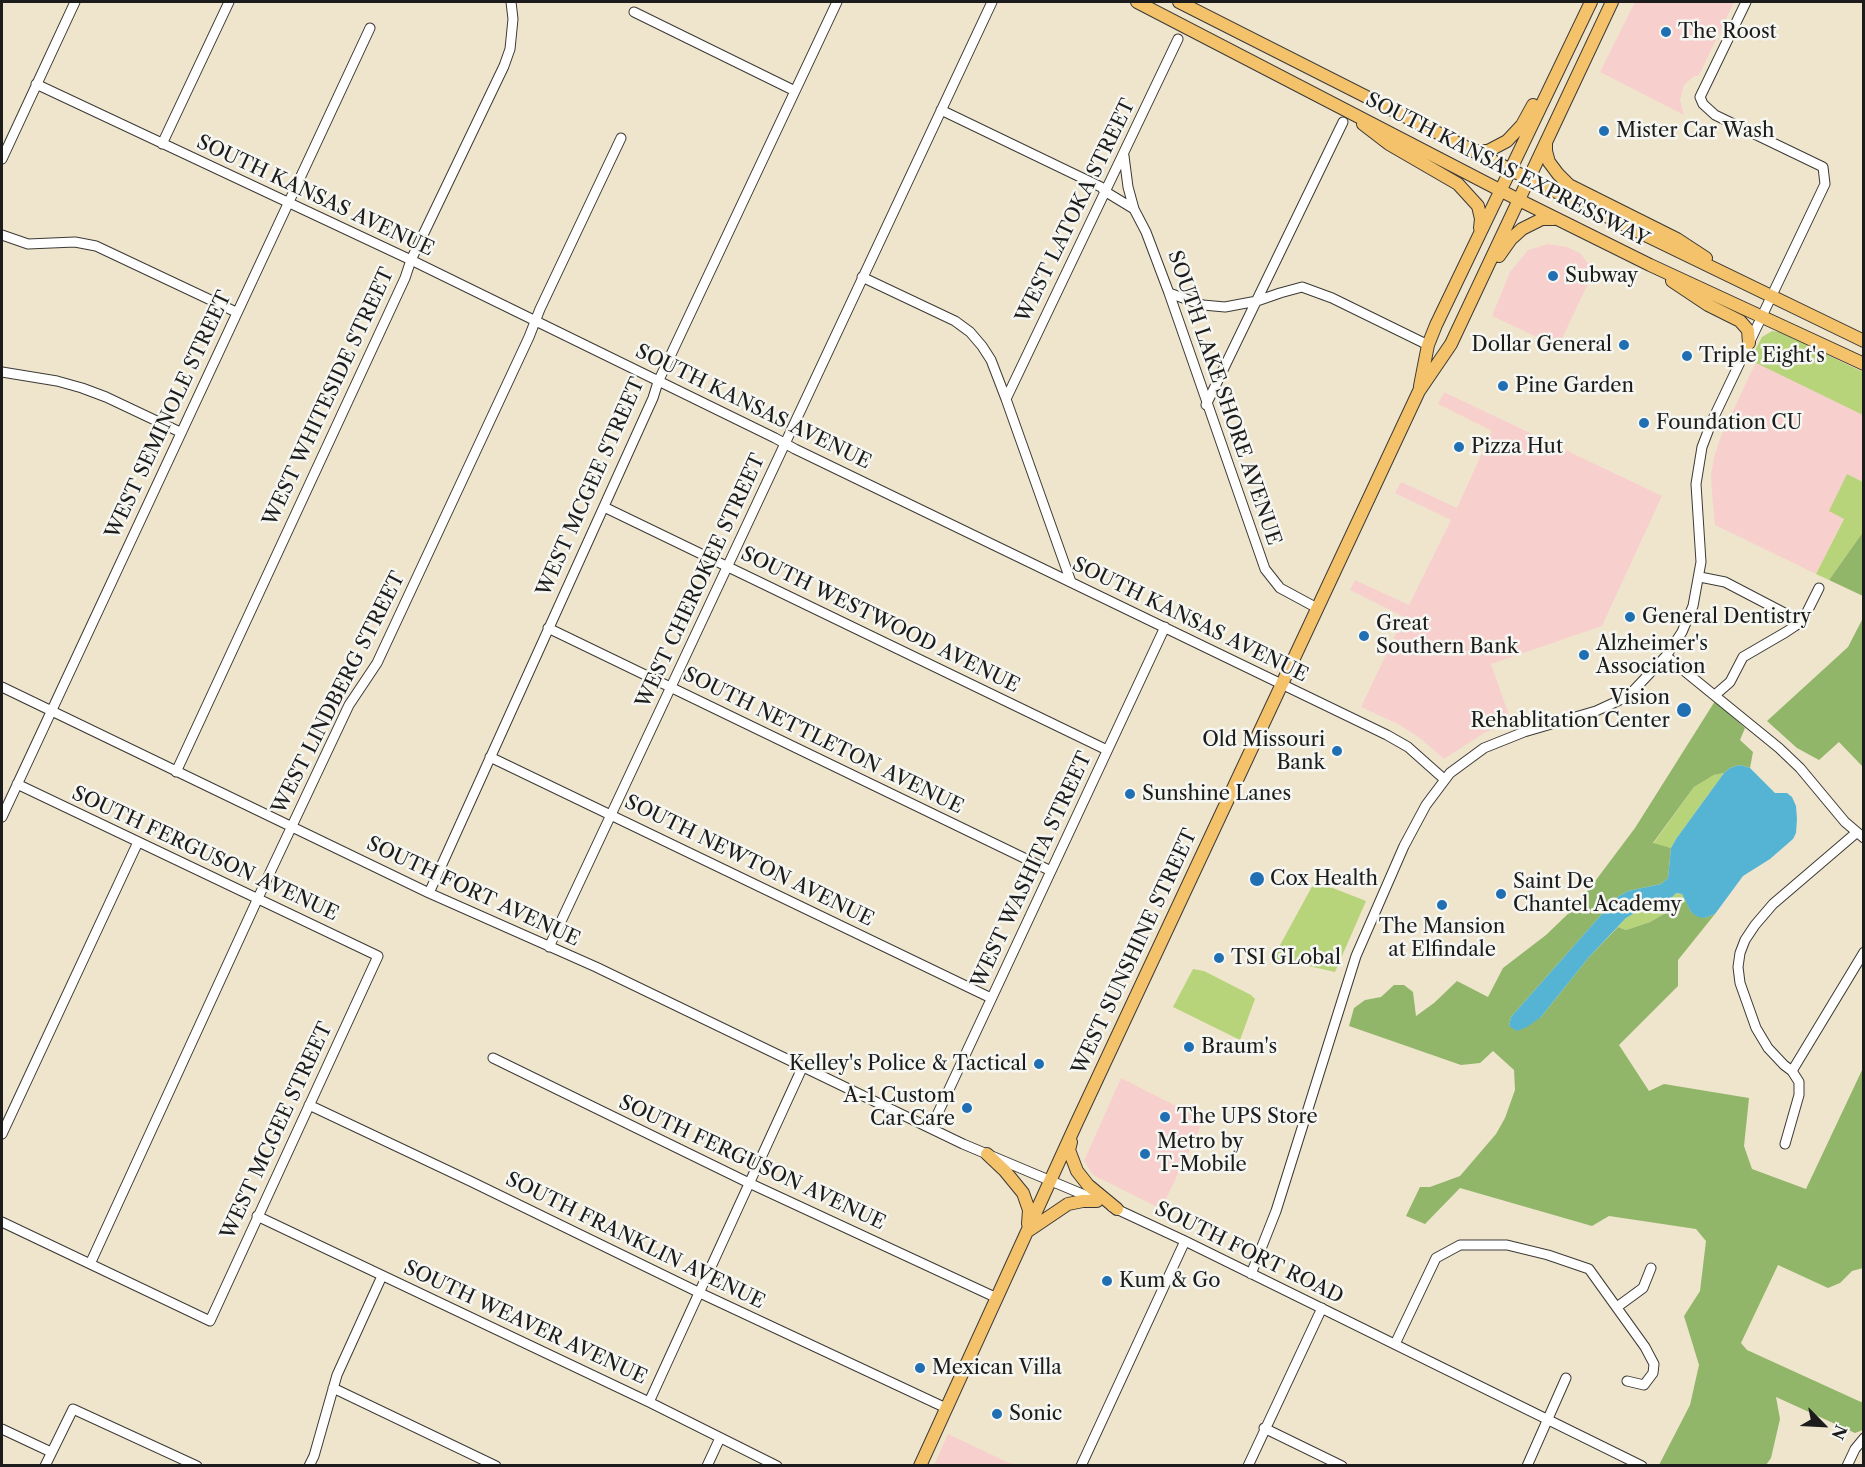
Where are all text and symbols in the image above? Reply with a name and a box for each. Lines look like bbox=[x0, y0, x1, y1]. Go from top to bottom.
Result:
place label: The Roost bbox=[1678, 20, 1777, 44]
marker: The Roost bbox=[1659, 25, 1673, 39]
street label: SOUTH KANSAS EXPRESSWAY bbox=[1361, 88, 1653, 252]
street label: WEST LATOKA STREET bbox=[1011, 95, 1141, 327]
place label: Mister Car Wash bbox=[1616, 119, 1775, 143]
marker: Mister Car Wash bbox=[1597, 124, 1611, 138]
street label: SOUTH KANSAS AVENUE bbox=[193, 130, 437, 262]
street label: SOUTH LAKE SHORE AVENUE bbox=[1162, 247, 1286, 549]
street label: WEST WHITESIDE STREET bbox=[259, 264, 399, 530]
place label: Subway bbox=[1565, 264, 1638, 288]
marker: Subway bbox=[1546, 269, 1560, 283]
street label: WEST SEMINOLE STREET bbox=[101, 287, 237, 543]
place label: Dollar General bbox=[1472, 333, 1612, 357]
marker: Dollar General bbox=[1617, 338, 1631, 352]
street label: SOUTH KANSAS AVENUE bbox=[631, 339, 875, 475]
place label: Triple Eight's bbox=[1699, 344, 1825, 368]
marker: Triple Eight's bbox=[1680, 349, 1694, 363]
street label: WEST MCGEE STREET bbox=[532, 374, 650, 600]
place label: Pine Garden bbox=[1515, 374, 1634, 398]
marker: Pine Garden bbox=[1496, 379, 1510, 393]
place label: Foundation CU bbox=[1656, 411, 1802, 435]
marker: Foundation CU bbox=[1637, 416, 1651, 430]
place label: Pizza Hut bbox=[1471, 435, 1563, 459]
marker: Pizza Hut bbox=[1452, 440, 1466, 454]
street label: WEST CHEROKEE STREET bbox=[631, 450, 771, 712]
street label: SOUTH WESTWOOD AVENUE bbox=[737, 542, 1023, 698]
street label: SOUTH KANSAS AVENUE bbox=[1068, 552, 1312, 688]
street label: WEST LINDBERG STREET bbox=[267, 568, 411, 818]
place label: General Dentistry bbox=[1642, 605, 1811, 629]
marker: General Dentistry bbox=[1623, 610, 1637, 624]
place label: Great Southern Bank bbox=[1376, 612, 1518, 659]
marker: Great Southern Bank bbox=[1357, 629, 1371, 643]
place label: Alzheimer's Association bbox=[1596, 632, 1708, 679]
marker: Alzheimer's Association bbox=[1577, 648, 1591, 662]
street label: SOUTH NETTLETON AVENUE bbox=[679, 663, 967, 819]
place label: Vision Rehablitation Center bbox=[1470, 686, 1670, 733]
marker: Vision Rehablitation Center bbox=[1675, 701, 1693, 719]
place label: Old Missouri Bank bbox=[1202, 728, 1325, 775]
marker: Old Missouri Bank bbox=[1330, 744, 1344, 758]
street label: WEST WASHITA STREET bbox=[967, 748, 1097, 992]
street label: SOUTH FERGUSON AVENUE bbox=[68, 782, 342, 926]
place label: Sunshine Lanes bbox=[1142, 782, 1291, 806]
marker: Sunshine Lanes bbox=[1123, 787, 1137, 801]
street label: SOUTH NEWTON AVENUE bbox=[621, 790, 877, 932]
street label: WEST SUNSHINE STREET bbox=[1067, 825, 1203, 1079]
street label: SOUTH FORT AVENUE bbox=[363, 832, 583, 952]
place label: Cox Health bbox=[1270, 867, 1378, 891]
marker: Cox Health bbox=[1248, 870, 1266, 888]
place label: Saint De Chantel Academy bbox=[1513, 870, 1682, 917]
marker: Saint De Chantel Academy bbox=[1494, 887, 1508, 901]
marker: The Mansion at Elfindale bbox=[1435, 898, 1449, 912]
place label: The Mansion at Elfindale bbox=[1379, 915, 1505, 962]
place label: TSI GLobal bbox=[1231, 946, 1341, 970]
marker: TSI GLobal bbox=[1212, 951, 1226, 965]
street label: WEST MCGEE STREET bbox=[216, 1019, 338, 1243]
place label: Braum's bbox=[1201, 1035, 1277, 1059]
marker: Braum's bbox=[1182, 1040, 1196, 1054]
place label: Kelley's Police & Tactical bbox=[789, 1052, 1027, 1076]
marker: Kelley's Police & Tactical bbox=[1032, 1057, 1046, 1071]
place label: A-1 Custom Car Care bbox=[844, 1084, 955, 1131]
street label: SOUTH FERGUSON AVENUE bbox=[615, 1091, 889, 1235]
marker: A-1 Custom Car Care bbox=[960, 1101, 974, 1115]
place label: The UPS Store bbox=[1177, 1105, 1318, 1129]
marker: The UPS Store bbox=[1158, 1110, 1172, 1124]
place label: Metro by T-Mobile bbox=[1157, 1130, 1247, 1177]
marker: Metro by T-Mobile bbox=[1138, 1147, 1152, 1161]
street label: SOUTH FRANKLIN AVENUE bbox=[501, 1168, 769, 1314]
street label: SOUTH FORT ROAD bbox=[1151, 1197, 1347, 1309]
street label: SOUTH WEAVER AVENUE bbox=[400, 1256, 650, 1390]
place label: Kum & Go bbox=[1119, 1269, 1221, 1293]
marker: Kum & Go bbox=[1100, 1274, 1114, 1288]
place label: Mexican Villa bbox=[932, 1356, 1062, 1380]
marker: Mexican Villa bbox=[913, 1361, 927, 1375]
north arrow bbox=[1793, 1395, 1853, 1455]
place label: Sonic bbox=[1009, 1402, 1062, 1426]
marker: Sonic bbox=[990, 1407, 1004, 1421]
text: N bbox=[1827, 1422, 1851, 1443]

